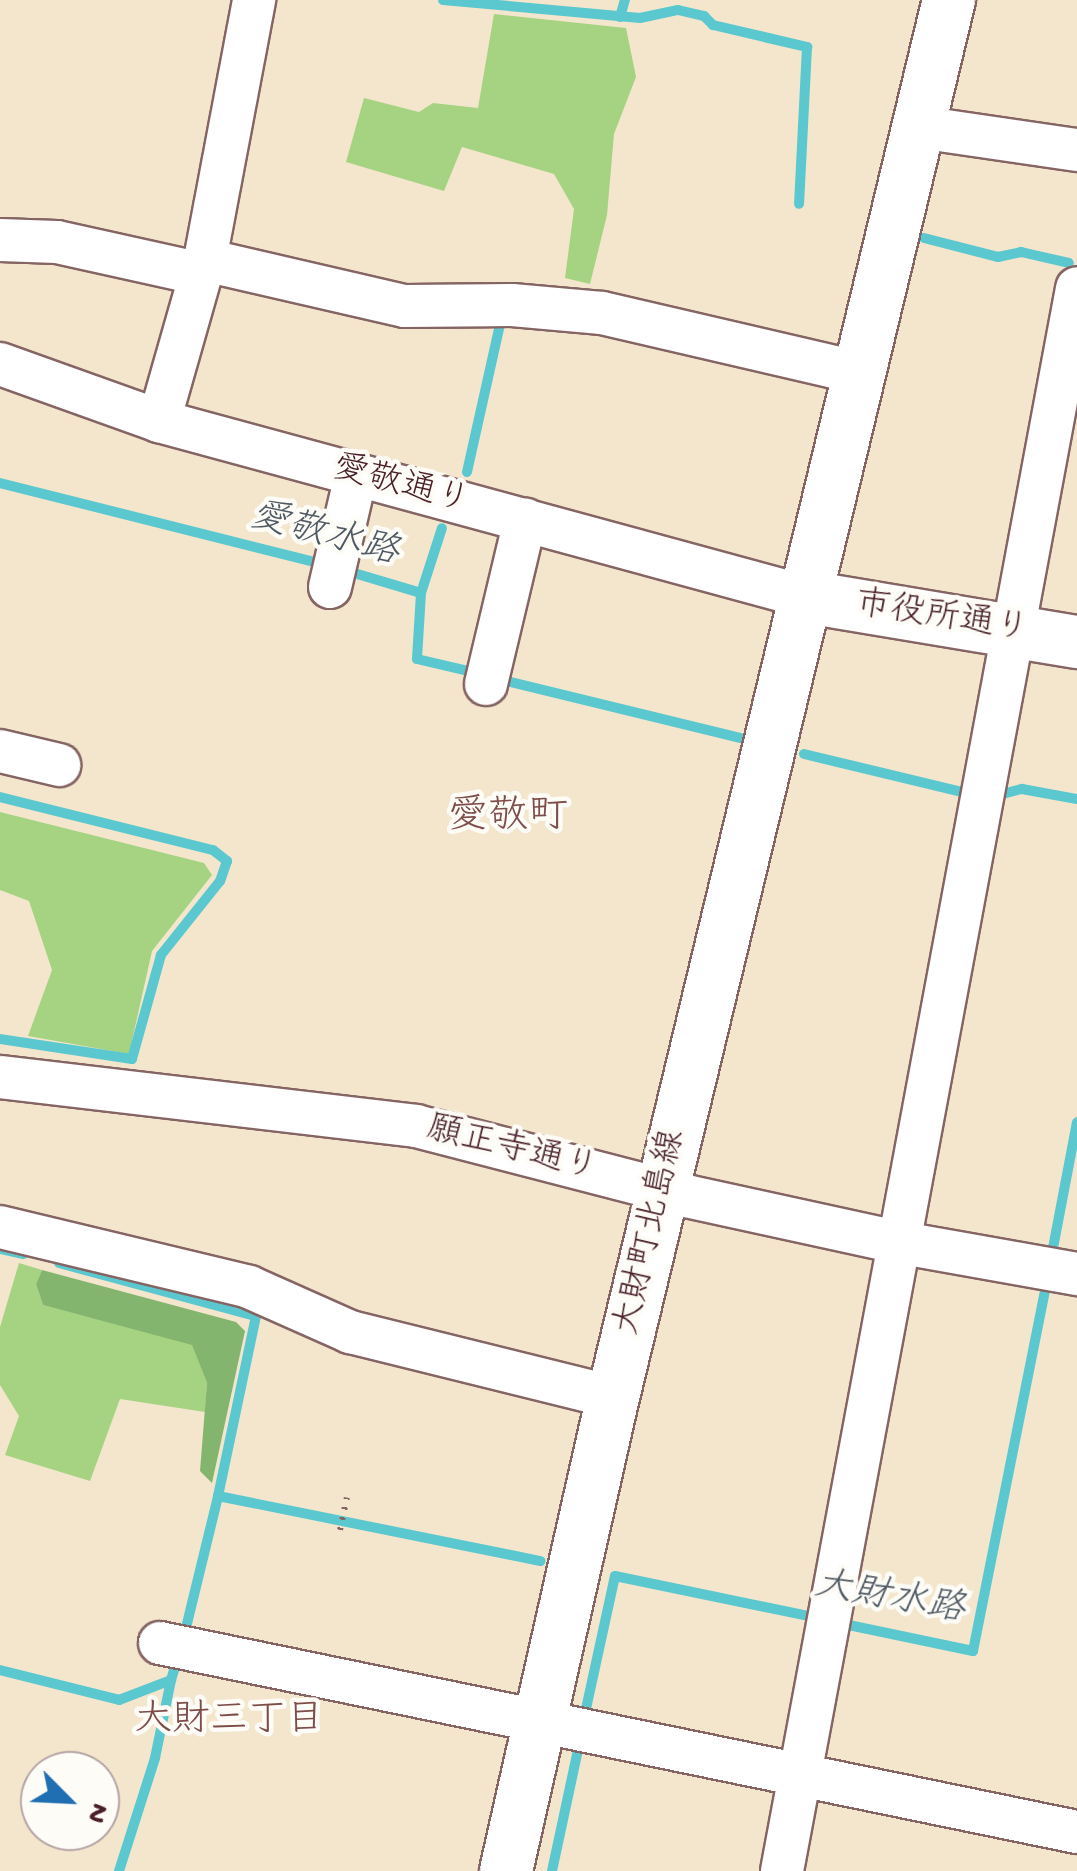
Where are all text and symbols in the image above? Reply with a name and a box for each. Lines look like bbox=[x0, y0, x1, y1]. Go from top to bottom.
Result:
street label: 愛敬通り bbox=[328, 449, 474, 525]
water label: 愛敬水路 bbox=[245, 495, 403, 579]
street label: 市役所通り bbox=[852, 585, 1032, 653]
district label: 愛敬町 bbox=[448, 795, 568, 843]
street label: 願正寺通り bbox=[422, 1109, 602, 1193]
street label: 大財町北島線 bbox=[608, 1126, 696, 1340]
water label: 大財水路 bbox=[810, 1564, 968, 1636]
district label: 大財三丁目 bbox=[134, 1700, 324, 1746]
north arrow bbox=[20, 1751, 120, 1851]
text: N bbox=[77, 1798, 115, 1828]

